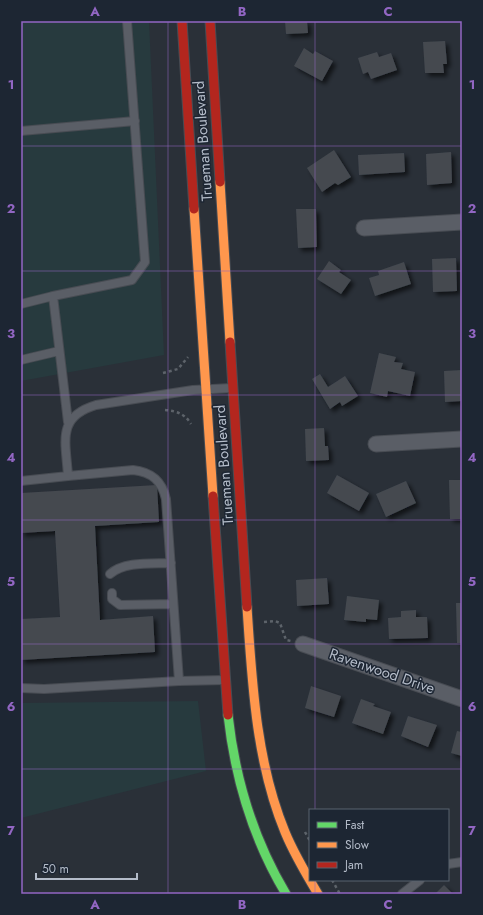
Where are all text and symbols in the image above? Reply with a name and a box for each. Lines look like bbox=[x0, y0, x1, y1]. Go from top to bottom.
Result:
text: A bbox=[89, 2, 100, 21]
text: B bbox=[238, 2, 247, 21]
text: C bbox=[383, 2, 393, 21]
text: 1 bbox=[8, 75, 14, 94]
text: 1 bbox=[469, 75, 475, 94]
street label: Trueman Boulevard bbox=[188, 80, 218, 202]
text: 2 bbox=[7, 199, 15, 218]
text: 2 bbox=[468, 199, 476, 218]
text: 3 bbox=[7, 324, 15, 343]
text: 3 bbox=[468, 324, 476, 343]
street label: Trueman Boulevard bbox=[209, 404, 239, 526]
text: 4 bbox=[6, 448, 16, 467]
text: 4 bbox=[467, 448, 477, 467]
text: 5 bbox=[7, 572, 15, 591]
text: 5 bbox=[468, 572, 476, 591]
street label: Ravenwood Drive bbox=[326, 643, 438, 699]
text: 6 bbox=[7, 697, 16, 716]
text: 6 bbox=[468, 697, 477, 716]
legend bbox=[309, 809, 449, 881]
text: Fast bbox=[345, 816, 364, 834]
text: 7 bbox=[7, 821, 15, 840]
text: 7 bbox=[468, 821, 476, 840]
text: Slow bbox=[345, 836, 370, 854]
scale bar bbox=[36, 855, 137, 881]
text: Jam bbox=[343, 856, 363, 874]
text: 50 m bbox=[42, 860, 69, 878]
text: A bbox=[89, 895, 100, 914]
text: B bbox=[238, 895, 247, 914]
text: C bbox=[383, 895, 393, 914]

